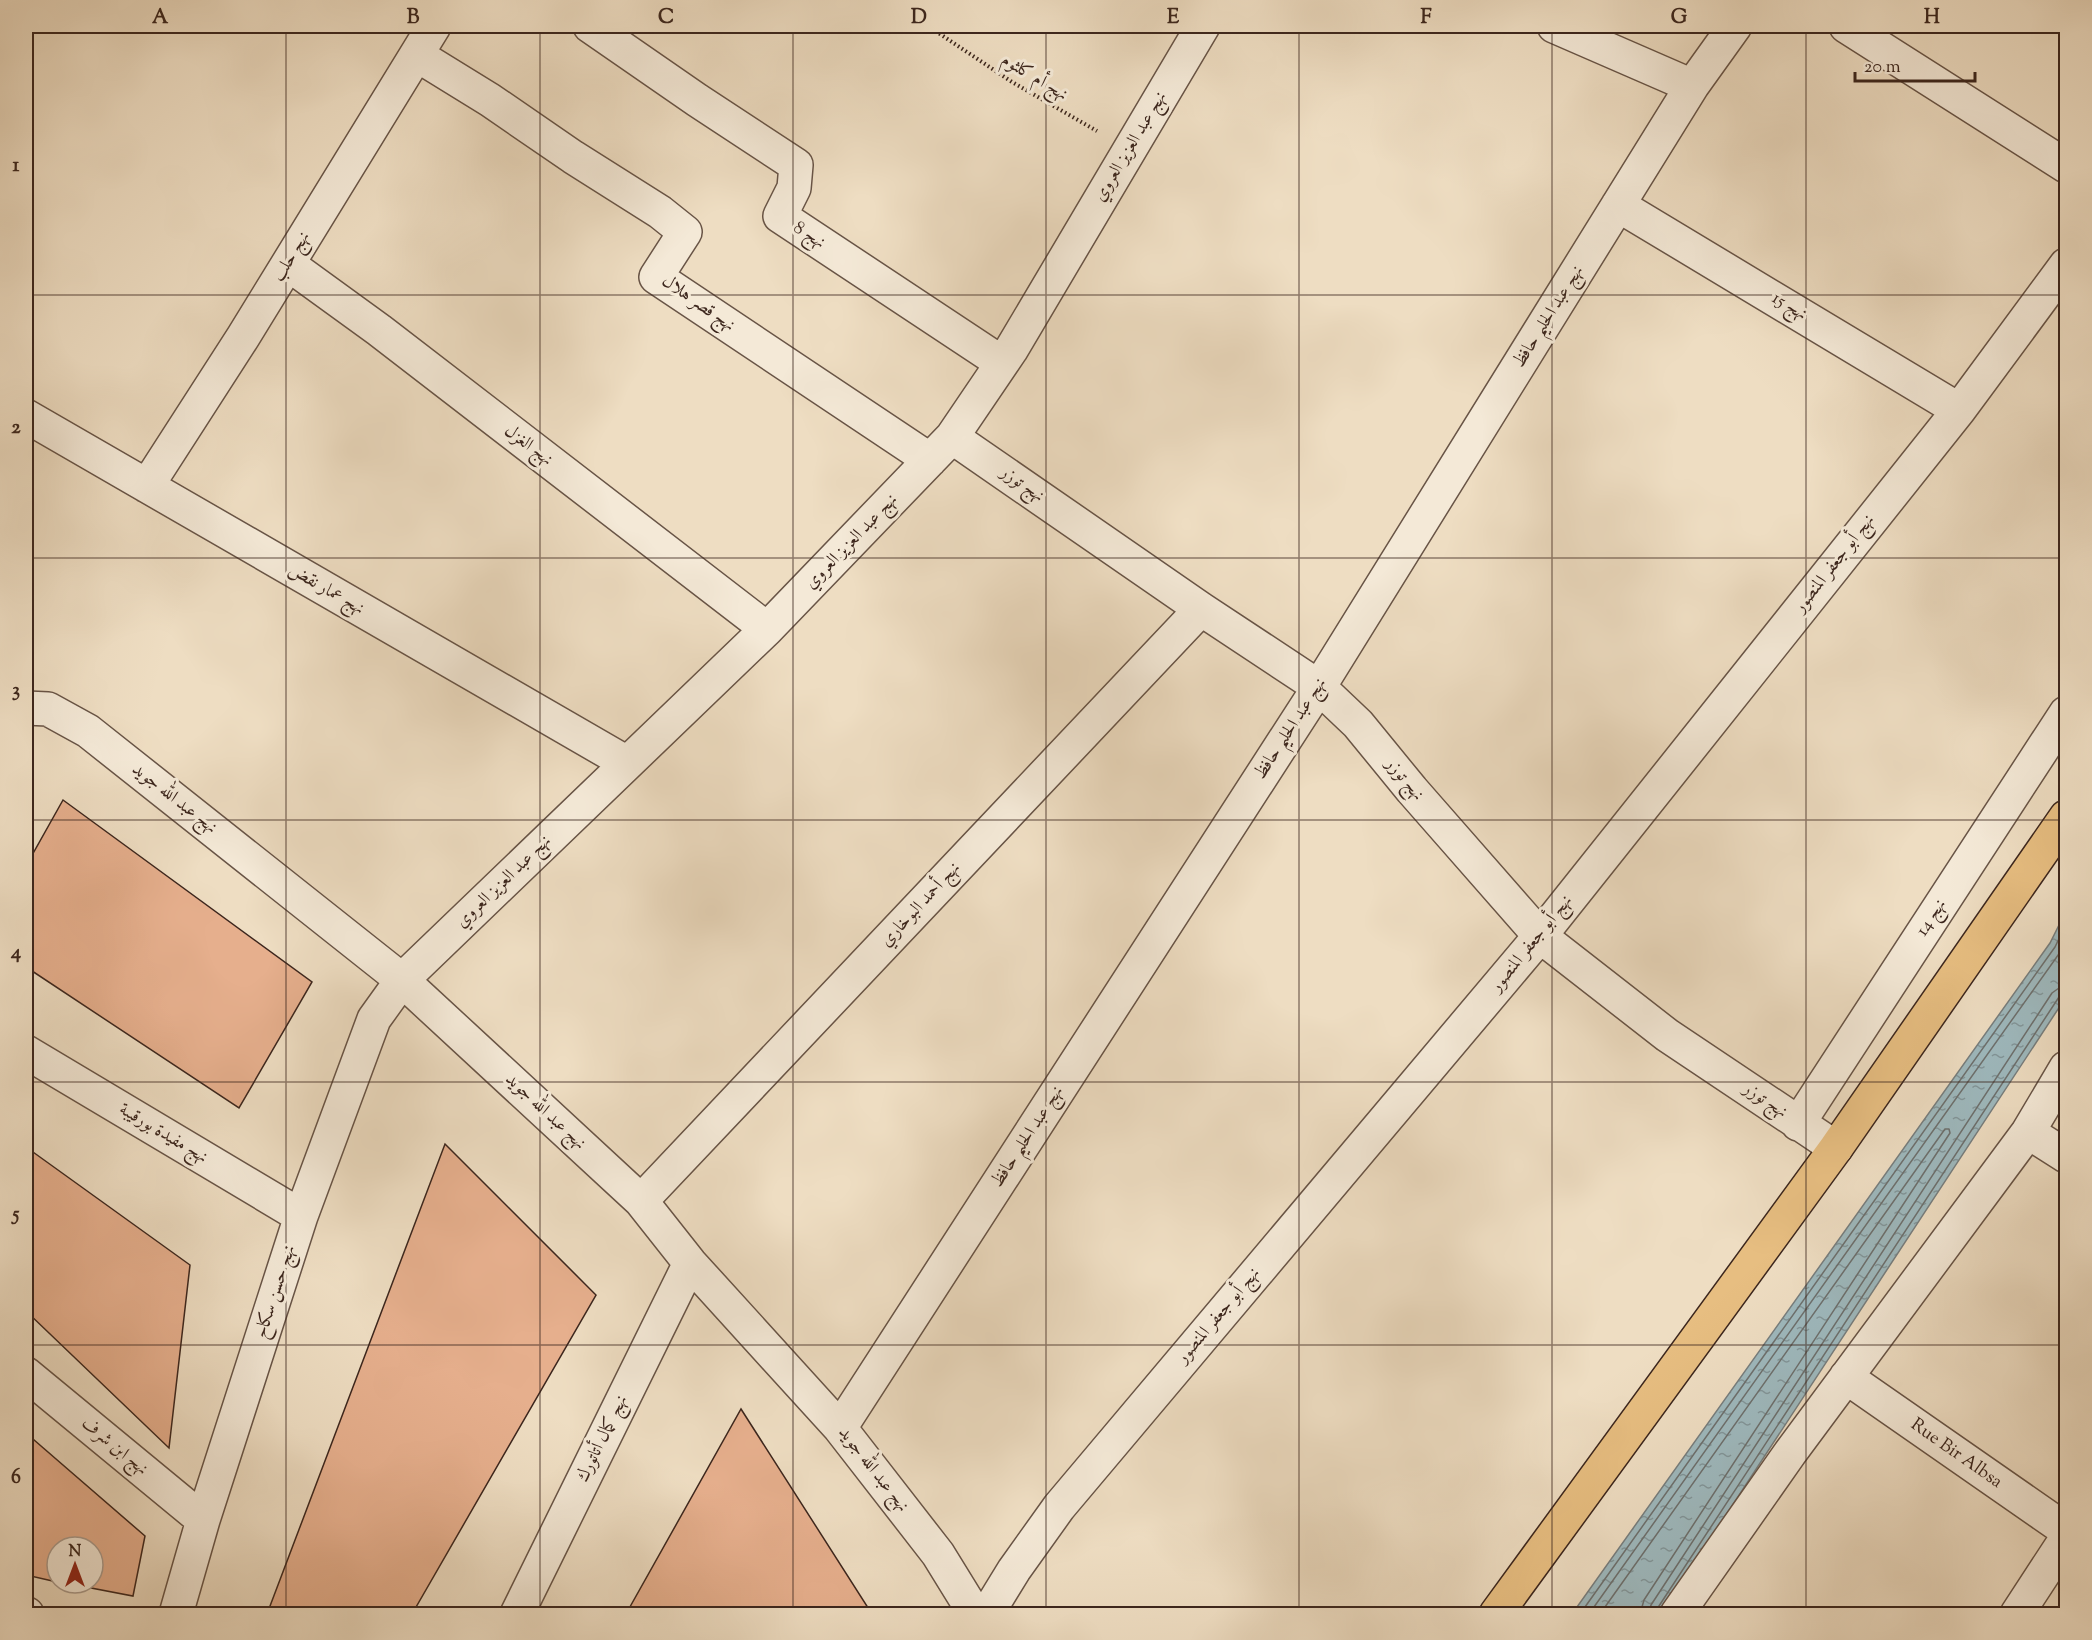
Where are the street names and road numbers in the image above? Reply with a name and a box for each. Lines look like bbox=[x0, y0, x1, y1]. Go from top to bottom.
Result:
street label: نهج أم كلثوم bbox=[995, 46, 1073, 109]
street label: نهج عبد العزيز العروي bbox=[1088, 87, 1175, 208]
street label: نهج 8 bbox=[787, 216, 830, 257]
street label: نهج حلب bbox=[266, 227, 319, 288]
street label: نهج عبد الحليم حافظ bbox=[1507, 261, 1594, 375]
street label: نهج قصر هلال bbox=[655, 269, 740, 340]
street label: نهج 15 bbox=[1766, 286, 1812, 329]
street label: نهج الغزل bbox=[497, 419, 558, 474]
street label: نهج توزر bbox=[992, 459, 1049, 510]
street label: نهج عبد العزيز العروي bbox=[799, 488, 905, 597]
street label: نهج أبو جعفر المنصور bbox=[1785, 508, 1883, 621]
street label: نهج عمار نقض bbox=[283, 558, 369, 623]
street label: نهج عبد الحليم حافظ bbox=[1248, 673, 1336, 787]
street label: نهج توزر bbox=[1376, 751, 1430, 808]
street label: نهج عبد الله جويد bbox=[125, 755, 224, 842]
street label: نهج عبد العزيز العروي bbox=[450, 829, 559, 935]
street label: نهج أحمد البوخاري bbox=[873, 855, 968, 954]
street label: نهج أبو جعفر المنصور bbox=[1482, 888, 1580, 1001]
street label: نهج 14 bbox=[1910, 894, 1955, 942]
street label: نهج عبد الله جويد bbox=[498, 1065, 593, 1157]
street label: نهج توزر bbox=[1735, 1075, 1793, 1126]
street label: نهج عبد الحليم حافظ bbox=[985, 1081, 1073, 1195]
street label: نهج مفيدة بورقيبة bbox=[113, 1097, 212, 1172]
street label: نهج حسن سكاح bbox=[249, 1242, 304, 1342]
street label: نهج أبو جعفر المنصور bbox=[1168, 1261, 1268, 1372]
street label: نهج كمال أتاتورك bbox=[569, 1390, 636, 1487]
street label: نهج ابن شرف bbox=[74, 1412, 153, 1483]
street label: Rue Bir Albsa bbox=[1905, 1413, 2007, 1495]
street label: نهج عبد الله جويد bbox=[830, 1420, 917, 1519]

